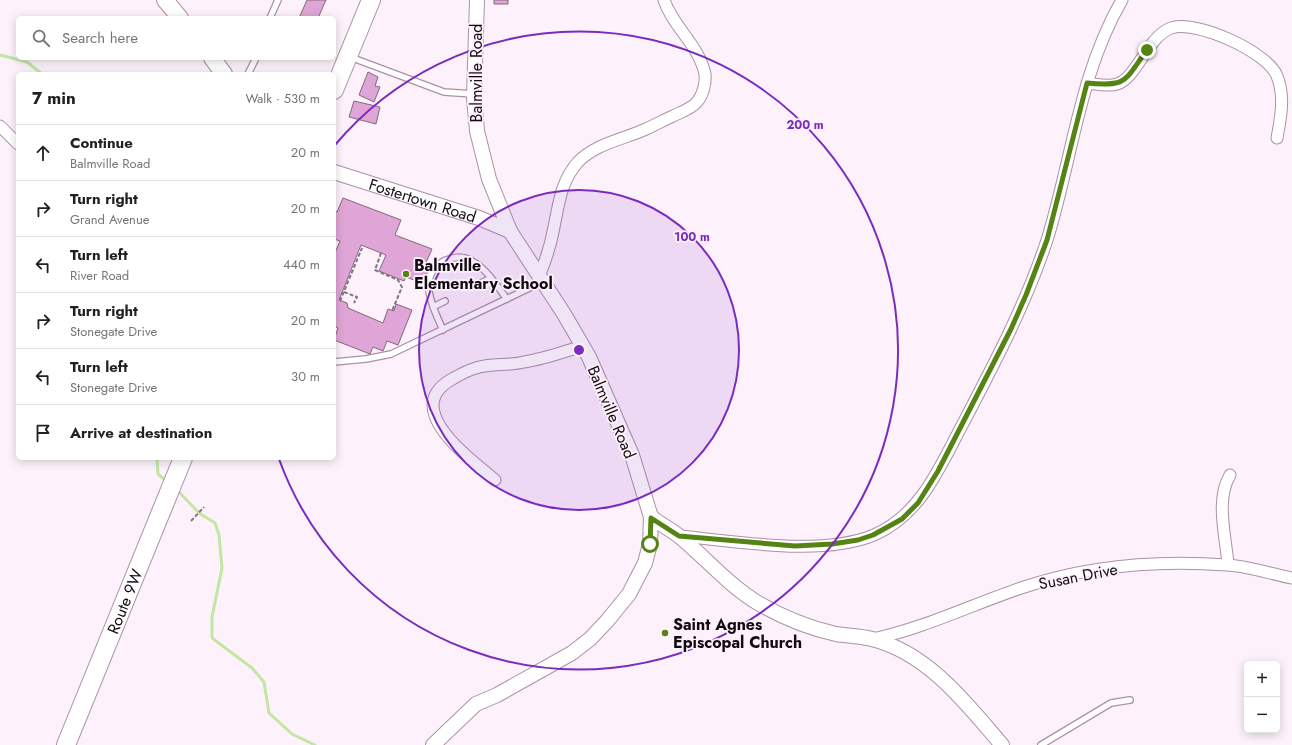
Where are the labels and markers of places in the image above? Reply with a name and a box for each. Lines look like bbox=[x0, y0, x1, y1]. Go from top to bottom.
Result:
place label: Balmville Elementary School bbox=[414, 254, 553, 295]
marker: Balmville Elementary School bbox=[401, 269, 411, 279]
centre of rings bbox=[572, 343, 586, 357]
place label: Saint Agnes Episcopal Church bbox=[673, 613, 802, 654]
marker: Saint Agnes Episcopal Church bbox=[660, 628, 670, 638]

